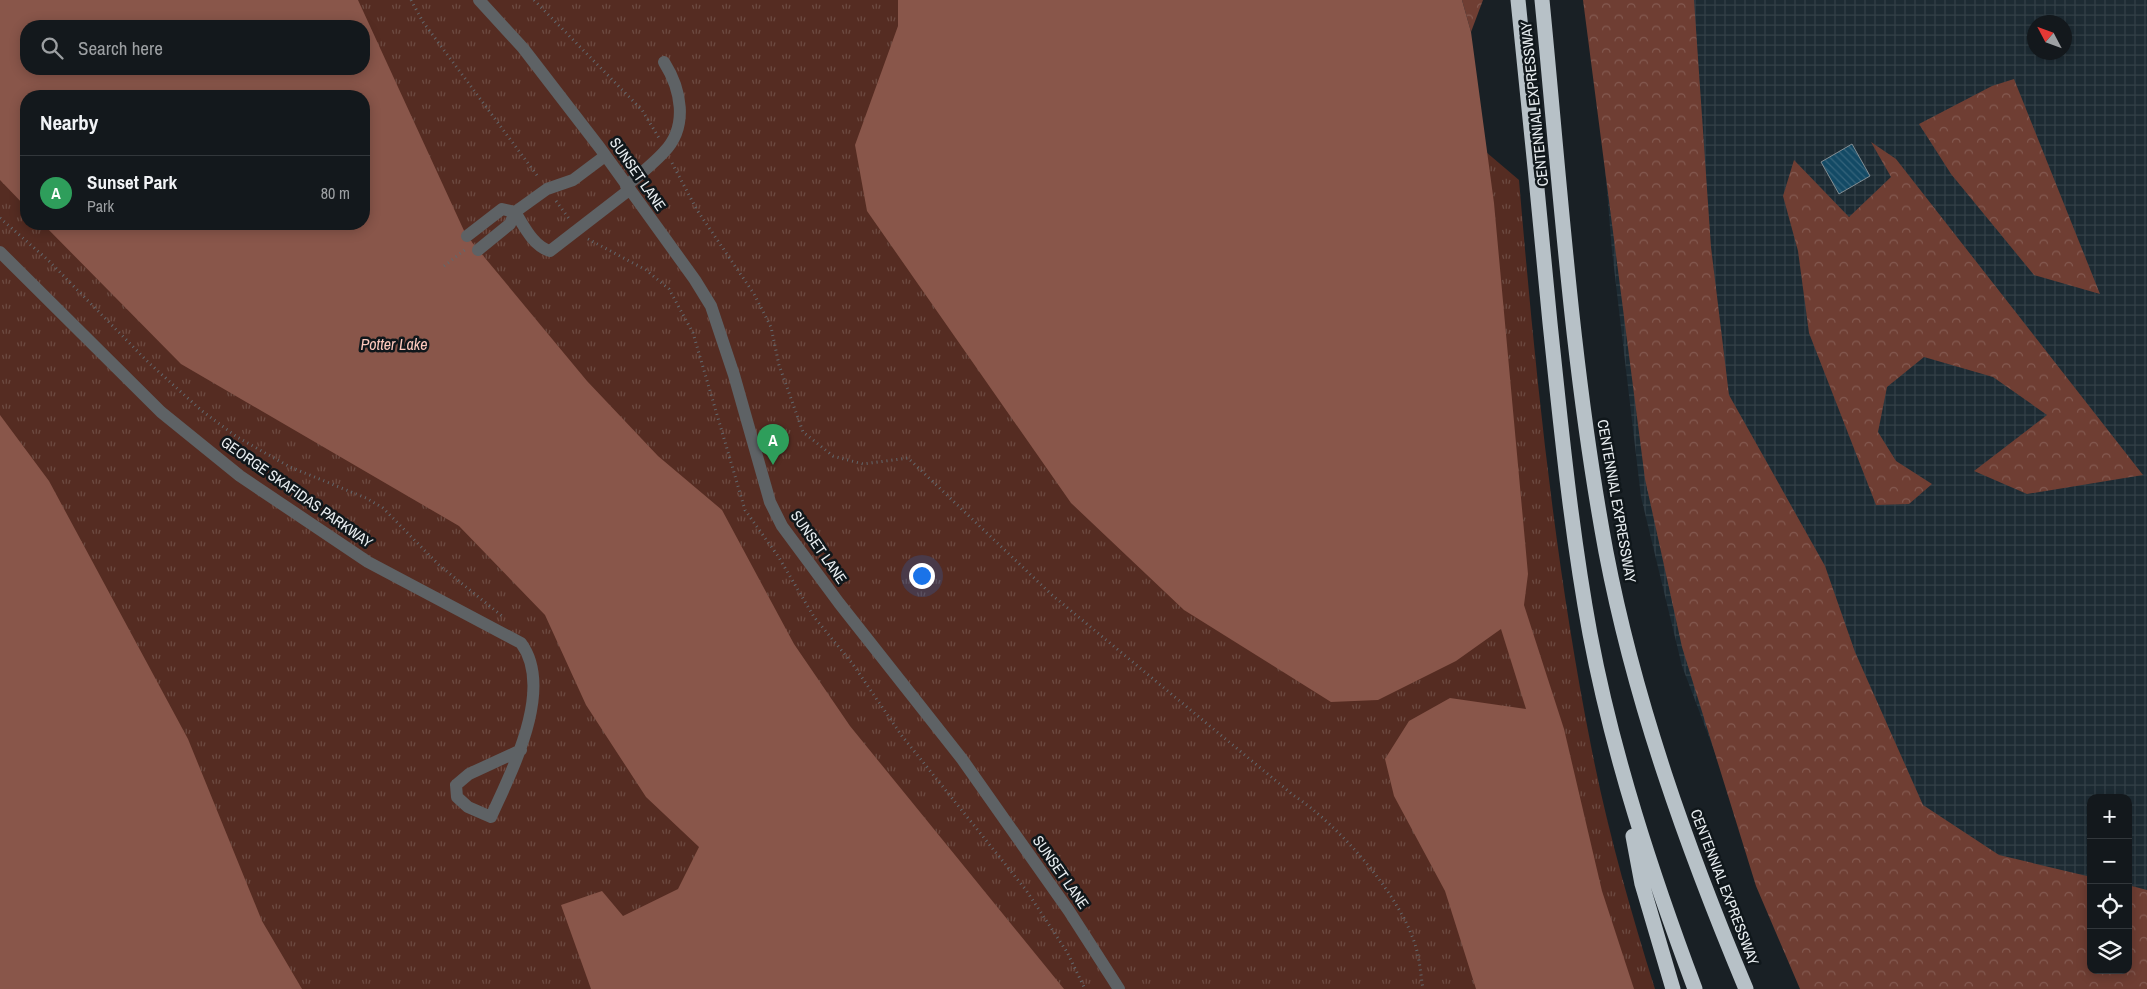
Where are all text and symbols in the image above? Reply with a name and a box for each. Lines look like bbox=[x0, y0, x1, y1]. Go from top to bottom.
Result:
north arrow bbox=[2027, 15, 2072, 60]
search box bbox=[20, 20, 370, 75]
street label: CENTENNIAL EXPRESSWAY bbox=[1515, 20, 1553, 187]
icon: search bbox=[38, 34, 66, 62]
text: Search here bbox=[78, 35, 163, 61]
text: Nearby bbox=[40, 108, 98, 137]
street label: SUNSET LANE bbox=[605, 133, 671, 215]
text: Sunset Park bbox=[87, 169, 177, 195]
text: A bbox=[51, 182, 61, 204]
text: 80 m bbox=[321, 182, 350, 204]
text: Park bbox=[87, 195, 114, 217]
water label: Potter Lake bbox=[360, 333, 428, 355]
street label: CENTENNIAL EXPRESSWAY bbox=[1592, 418, 1642, 585]
pin: A bbox=[757, 424, 789, 465]
street label: GEORGE SKAFIDAS PARKWAY bbox=[217, 432, 378, 553]
street label: SUNSET LANE bbox=[786, 506, 852, 588]
your location bbox=[909, 563, 935, 589]
map controls bbox=[2087, 794, 2132, 974]
button: + bbox=[2087, 794, 2132, 839]
street label: CENTENNIAL EXPRESSWAY bbox=[1686, 806, 1765, 969]
street label: SUNSET LANE bbox=[1028, 831, 1094, 913]
button: − bbox=[2087, 839, 2132, 884]
button: locate bbox=[2087, 884, 2132, 929]
button: layers bbox=[2087, 929, 2132, 974]

